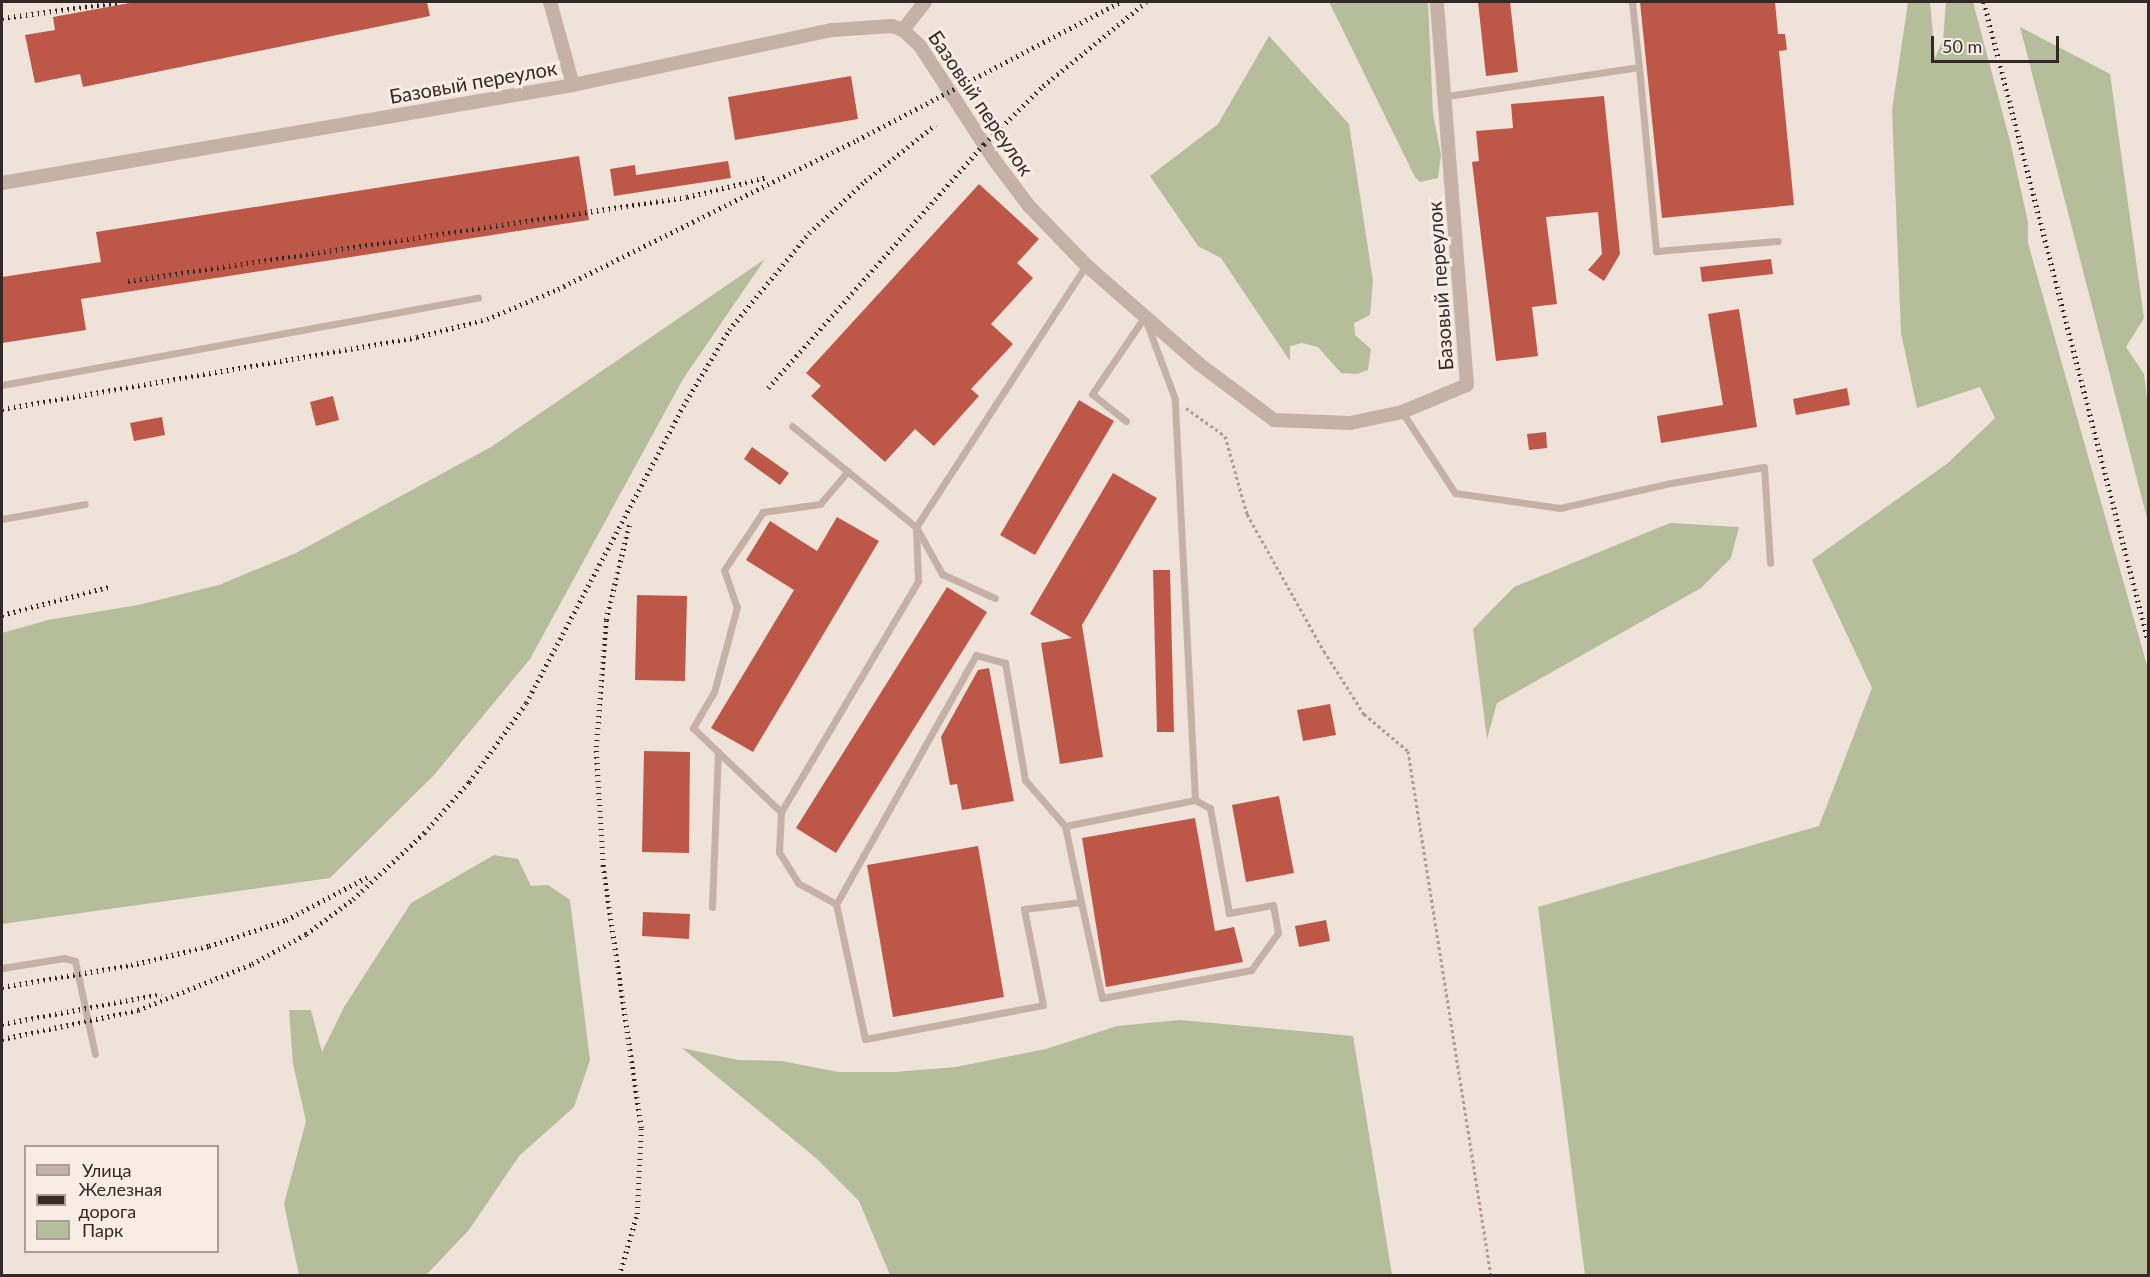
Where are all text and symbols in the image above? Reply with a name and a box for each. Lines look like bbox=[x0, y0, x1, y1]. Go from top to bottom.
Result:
scale bar bbox=[1934, 24, 2062, 62]
street label: Базовый переулок bbox=[924, 26, 1038, 180]
text: 50 m bbox=[1942, 35, 1982, 57]
street label: Базовый переулок bbox=[387, 55, 559, 109]
street label: Базовый переулок bbox=[1422, 201, 1458, 371]
legend bbox=[24, 1145, 219, 1253]
text: Улица bbox=[82, 1159, 132, 1181]
text: Железная дорога bbox=[78, 1178, 162, 1222]
text: Парк bbox=[82, 1219, 123, 1241]

